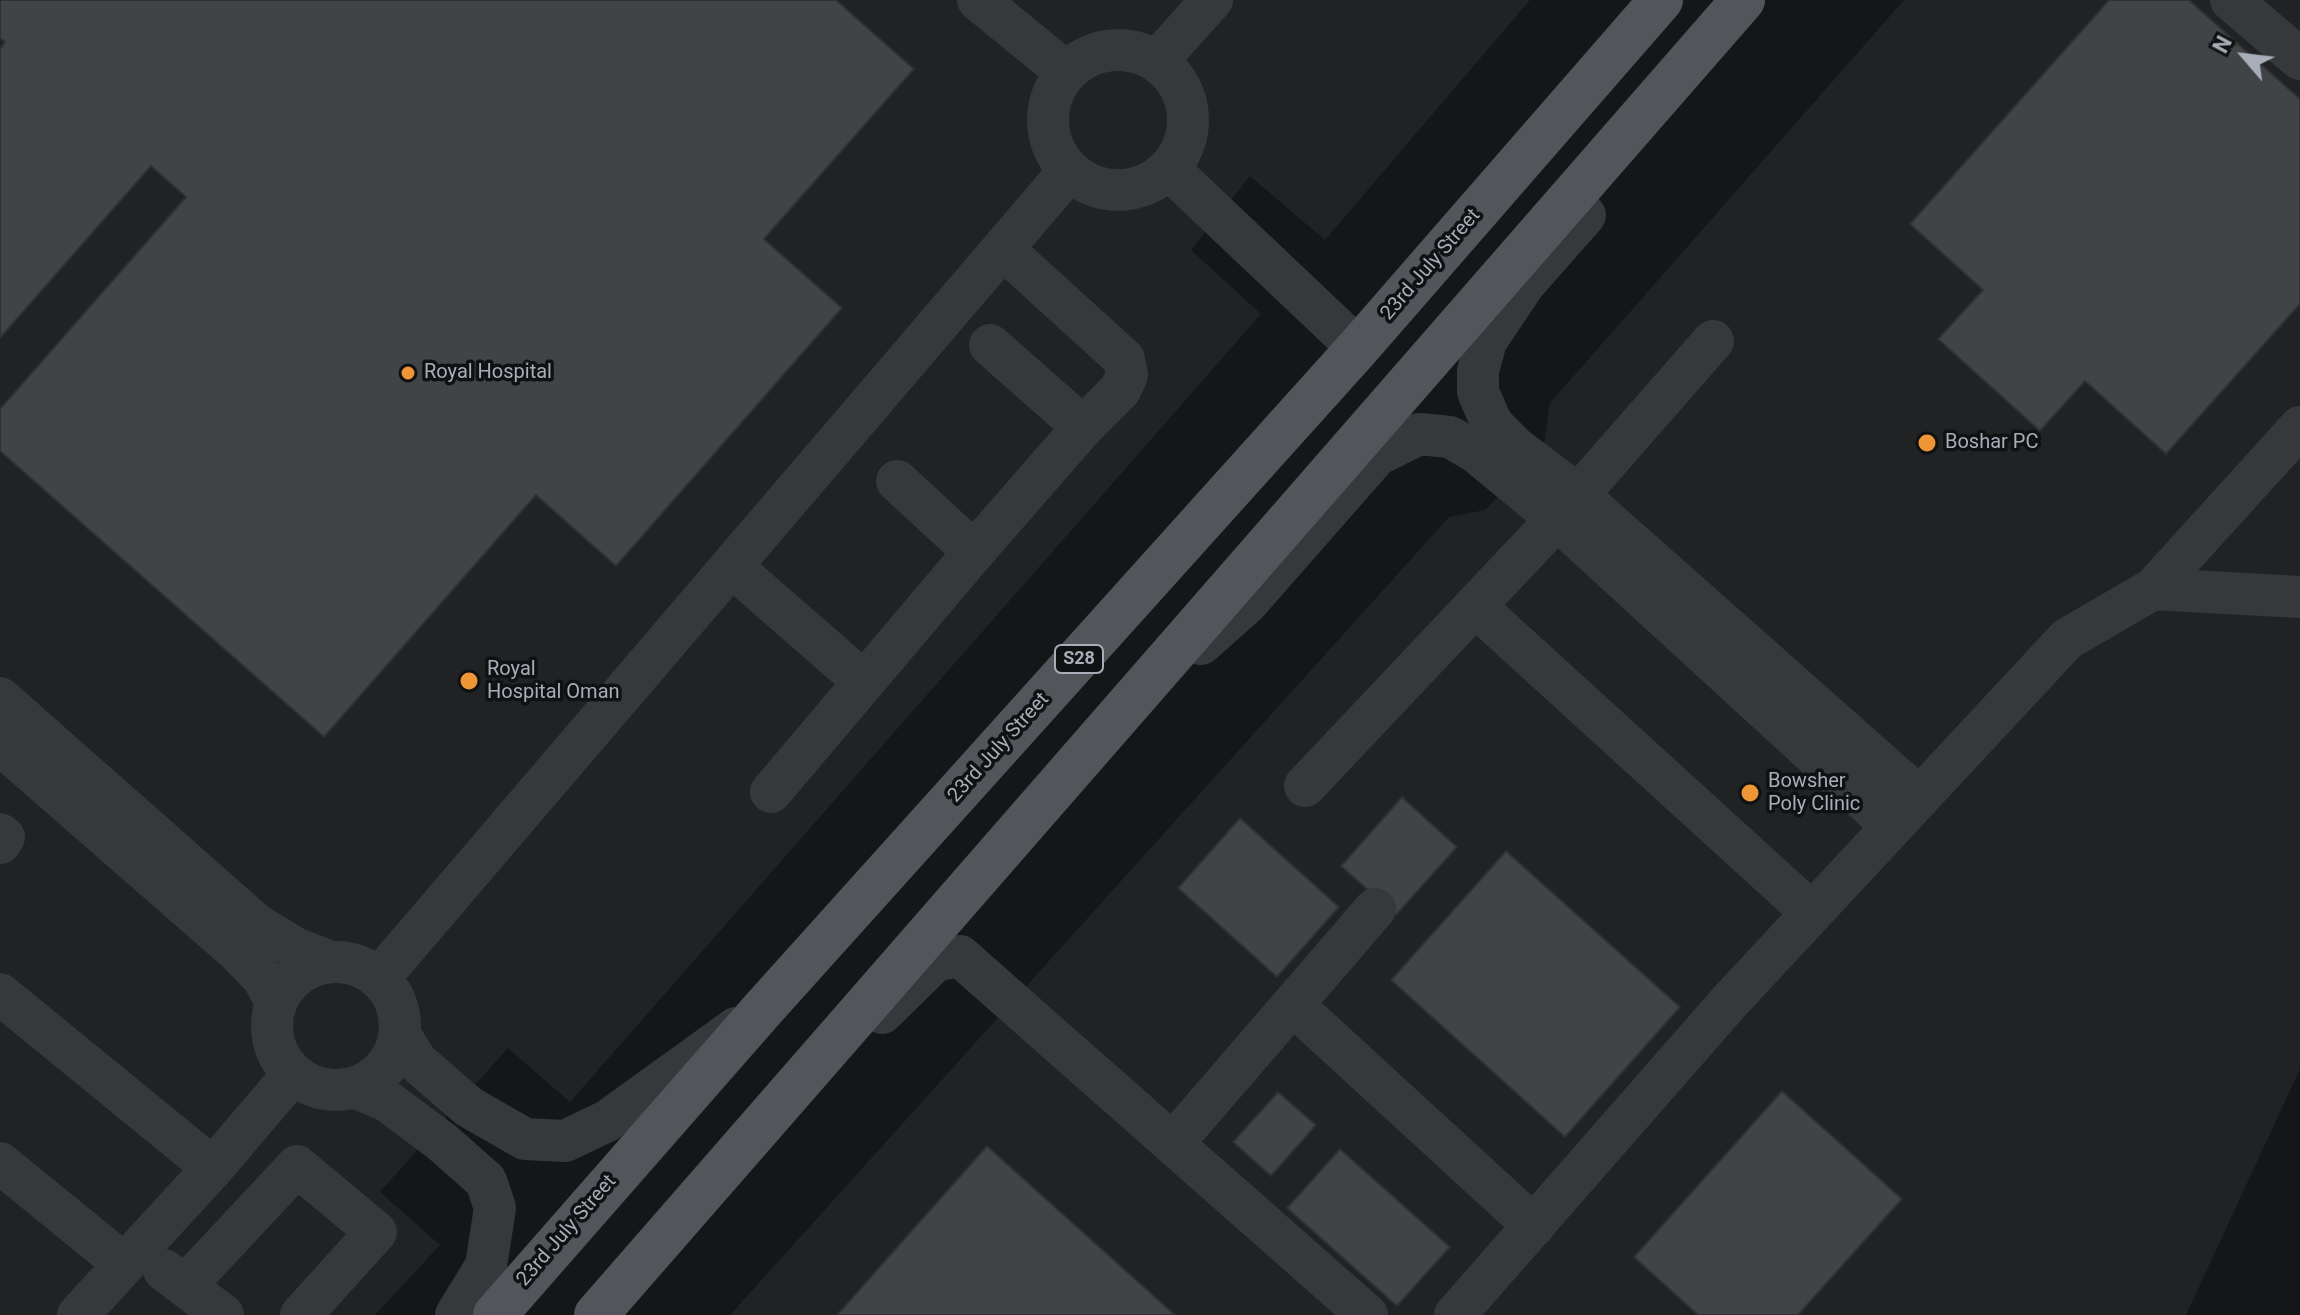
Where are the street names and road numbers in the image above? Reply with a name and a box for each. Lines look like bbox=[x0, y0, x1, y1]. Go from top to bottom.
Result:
street label: 23rd July Street bbox=[1376, 205, 1486, 325]
road number: S28 bbox=[1055, 645, 1103, 673]
street label: 23rd July Street bbox=[943, 688, 1055, 808]
street label: 23rd July Street bbox=[512, 1171, 622, 1291]

